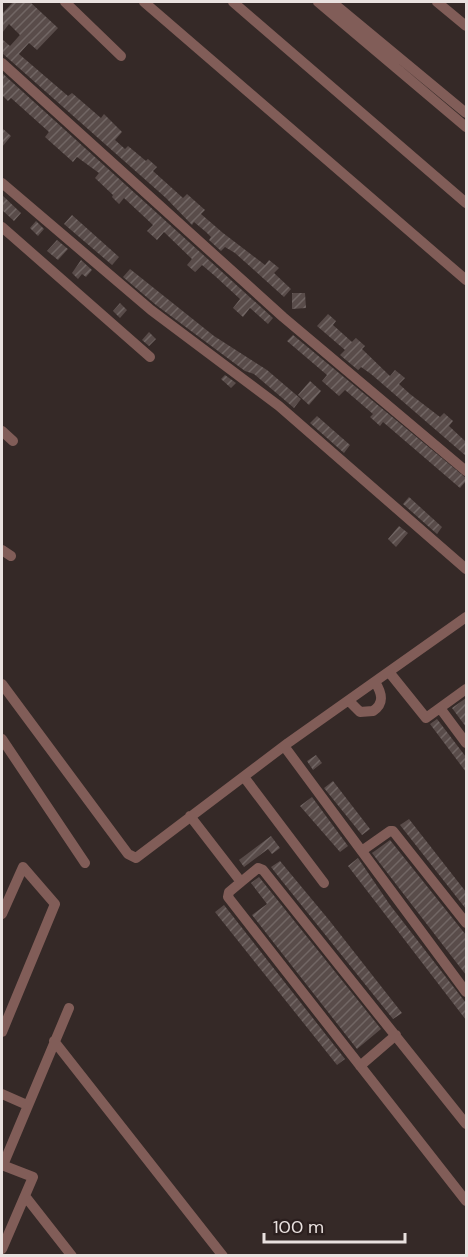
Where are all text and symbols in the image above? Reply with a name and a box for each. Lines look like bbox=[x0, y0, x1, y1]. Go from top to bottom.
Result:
scale bar bbox=[264, 1206, 405, 1244]
text: 100 m bbox=[273, 1215, 324, 1239]

